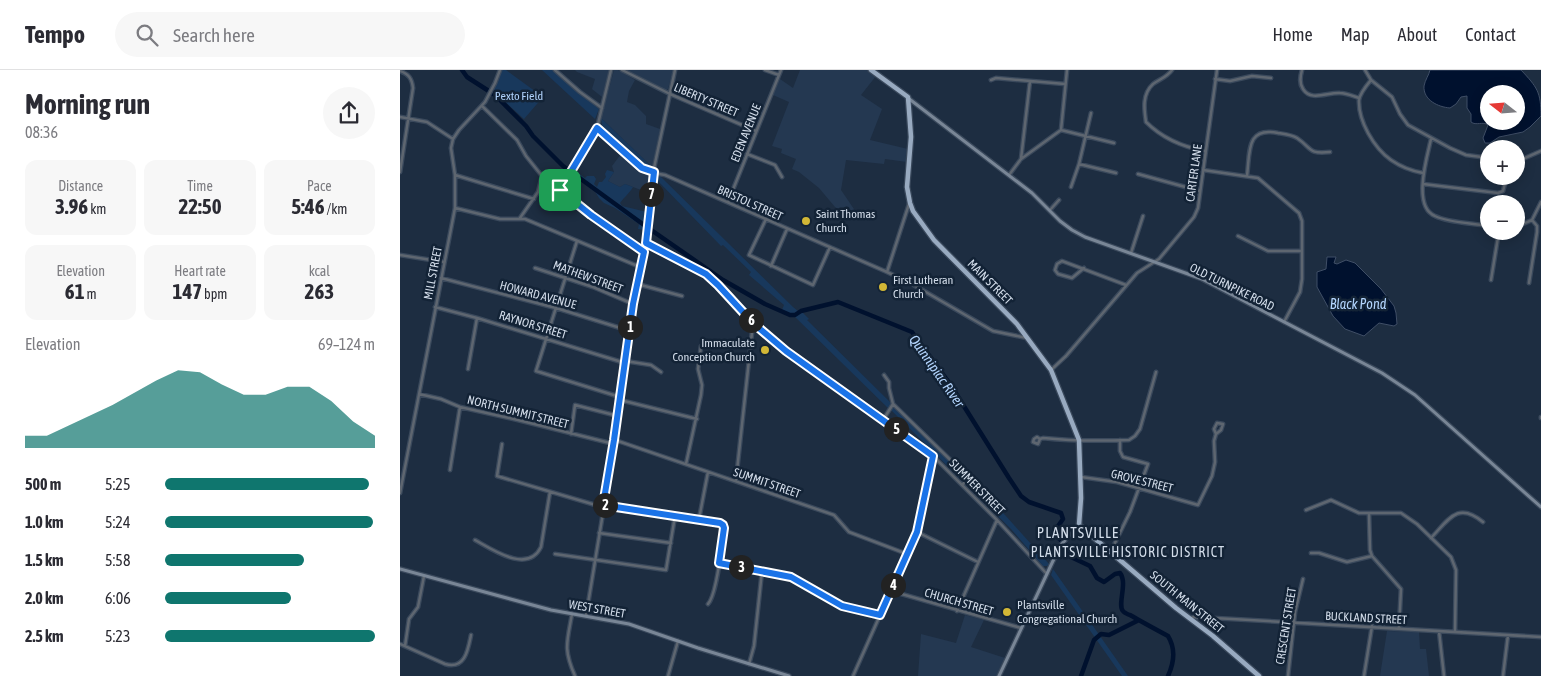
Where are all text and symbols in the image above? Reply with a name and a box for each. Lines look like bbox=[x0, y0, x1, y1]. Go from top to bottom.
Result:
search box bbox=[115, 12, 465, 57]
text: Tempo bbox=[25, 21, 85, 48]
icon: search bbox=[133, 21, 161, 49]
text: Search here bbox=[173, 24, 255, 46]
text: Home bbox=[1273, 24, 1313, 45]
text: Map bbox=[1341, 24, 1370, 45]
text: About bbox=[1398, 24, 1437, 45]
text: Contact bbox=[1465, 24, 1516, 45]
street label: LIBERTY STREET bbox=[672, 80, 741, 120]
north arrow bbox=[1480, 85, 1525, 130]
map controls bbox=[1480, 85, 1525, 240]
button: share bbox=[323, 87, 375, 139]
text: Morning run bbox=[25, 88, 150, 120]
park label: Pexto Field bbox=[495, 89, 543, 103]
street label: EDEN AVENUE bbox=[728, 102, 764, 164]
text: 08:36 bbox=[25, 123, 58, 141]
button: + bbox=[1480, 140, 1525, 185]
street label: CARTER LANE bbox=[1183, 143, 1205, 203]
pin bbox=[539, 169, 581, 211]
icon: arrive bbox=[546, 176, 574, 204]
text: Distance bbox=[58, 178, 103, 194]
text: Time bbox=[187, 178, 213, 194]
text: Pace bbox=[307, 178, 332, 194]
pin: 7 bbox=[638, 182, 664, 206]
street label: BRISTOL STREET bbox=[715, 182, 785, 224]
text: 7 bbox=[648, 186, 655, 202]
text: 3.96 bbox=[55, 194, 88, 218]
text: 22:50 bbox=[178, 194, 222, 218]
text: 5:46 bbox=[291, 194, 325, 218]
button: − bbox=[1480, 195, 1525, 240]
text: km bbox=[88, 201, 106, 217]
text: /km bbox=[325, 201, 347, 217]
place label: Saint Thomas Church bbox=[816, 207, 875, 235]
marker: Saint Thomas Church bbox=[800, 215, 812, 227]
street label: MILL STREET bbox=[421, 245, 445, 301]
street label: MAIN STREET bbox=[965, 257, 1016, 308]
street label: MATHEW STREET bbox=[551, 258, 625, 296]
street label: OLD TURNPIKE ROAD bbox=[1187, 260, 1277, 314]
text: Elevation bbox=[56, 263, 105, 279]
text: Heart rate bbox=[174, 263, 226, 279]
text: kcal bbox=[309, 263, 330, 279]
place label: First Lutheran Church bbox=[893, 273, 953, 301]
street label: HOWARD AVENUE bbox=[498, 278, 578, 312]
text: 61 bbox=[65, 279, 85, 303]
text: 147 bbox=[173, 279, 202, 303]
text: 263 bbox=[305, 279, 334, 303]
marker: First Lutheran Church bbox=[877, 281, 889, 293]
text: m bbox=[85, 286, 97, 302]
text: bpm bbox=[202, 286, 227, 302]
water label: Black Pond bbox=[1330, 296, 1387, 312]
street label: RAYNOR STREET bbox=[497, 308, 569, 342]
pin: 6 bbox=[738, 308, 764, 332]
text: 6 bbox=[748, 312, 755, 328]
pin: 1 bbox=[618, 314, 642, 340]
text: 1 bbox=[627, 319, 634, 335]
water label: Quinnipiac River bbox=[906, 332, 968, 411]
text: Elevation bbox=[25, 335, 80, 353]
text: 69–124 m bbox=[318, 335, 375, 353]
place label: Immaculate Conception Church bbox=[672, 336, 755, 364]
marker: Immaculate Conception Church bbox=[759, 344, 771, 356]
street label: NORTH SUMMIT STREET bbox=[466, 393, 571, 432]
pin: 5 bbox=[884, 416, 908, 442]
text: 5 bbox=[893, 421, 900, 437]
street label: SUMMER STREET bbox=[946, 456, 1008, 518]
street label: SUMMIT STREET bbox=[732, 465, 803, 501]
street label: GROVE STREET bbox=[1109, 467, 1175, 496]
text: 500 m bbox=[25, 475, 61, 493]
text: 5:25 bbox=[105, 475, 130, 493]
pin: 2 bbox=[592, 492, 618, 518]
text: 2 bbox=[602, 497, 609, 513]
text: 1.0 km bbox=[25, 513, 64, 531]
text: 5:24 bbox=[105, 513, 130, 531]
district label: PLANTSVILLE bbox=[1037, 524, 1119, 541]
district label: PLANTSVILLE HISTORIC DISTRICT bbox=[1031, 544, 1225, 560]
text: 1.5 km bbox=[25, 551, 64, 569]
text: 5:58 bbox=[105, 551, 130, 569]
pin: 3 bbox=[728, 554, 754, 580]
text: 3 bbox=[738, 559, 745, 575]
street label: SOUTH MAIN STREET bbox=[1147, 568, 1227, 636]
pin: 4 bbox=[880, 572, 906, 598]
text: 4 bbox=[890, 577, 897, 593]
street label: CHURCH STREET bbox=[923, 585, 996, 619]
street label: CRESCENT STREET bbox=[1273, 586, 1299, 666]
text: 2.0 km bbox=[25, 589, 64, 607]
text: 6:06 bbox=[105, 589, 131, 607]
street label: WEST STREET bbox=[567, 597, 627, 621]
place label: Plantsville Congregational Church bbox=[1017, 598, 1117, 626]
marker: Plantsville Congregational Church bbox=[1001, 606, 1013, 618]
street label: BUCKLAND STREET bbox=[1325, 609, 1408, 627]
text: 2.5 km bbox=[25, 627, 64, 645]
text: 5:23 bbox=[105, 627, 130, 645]

